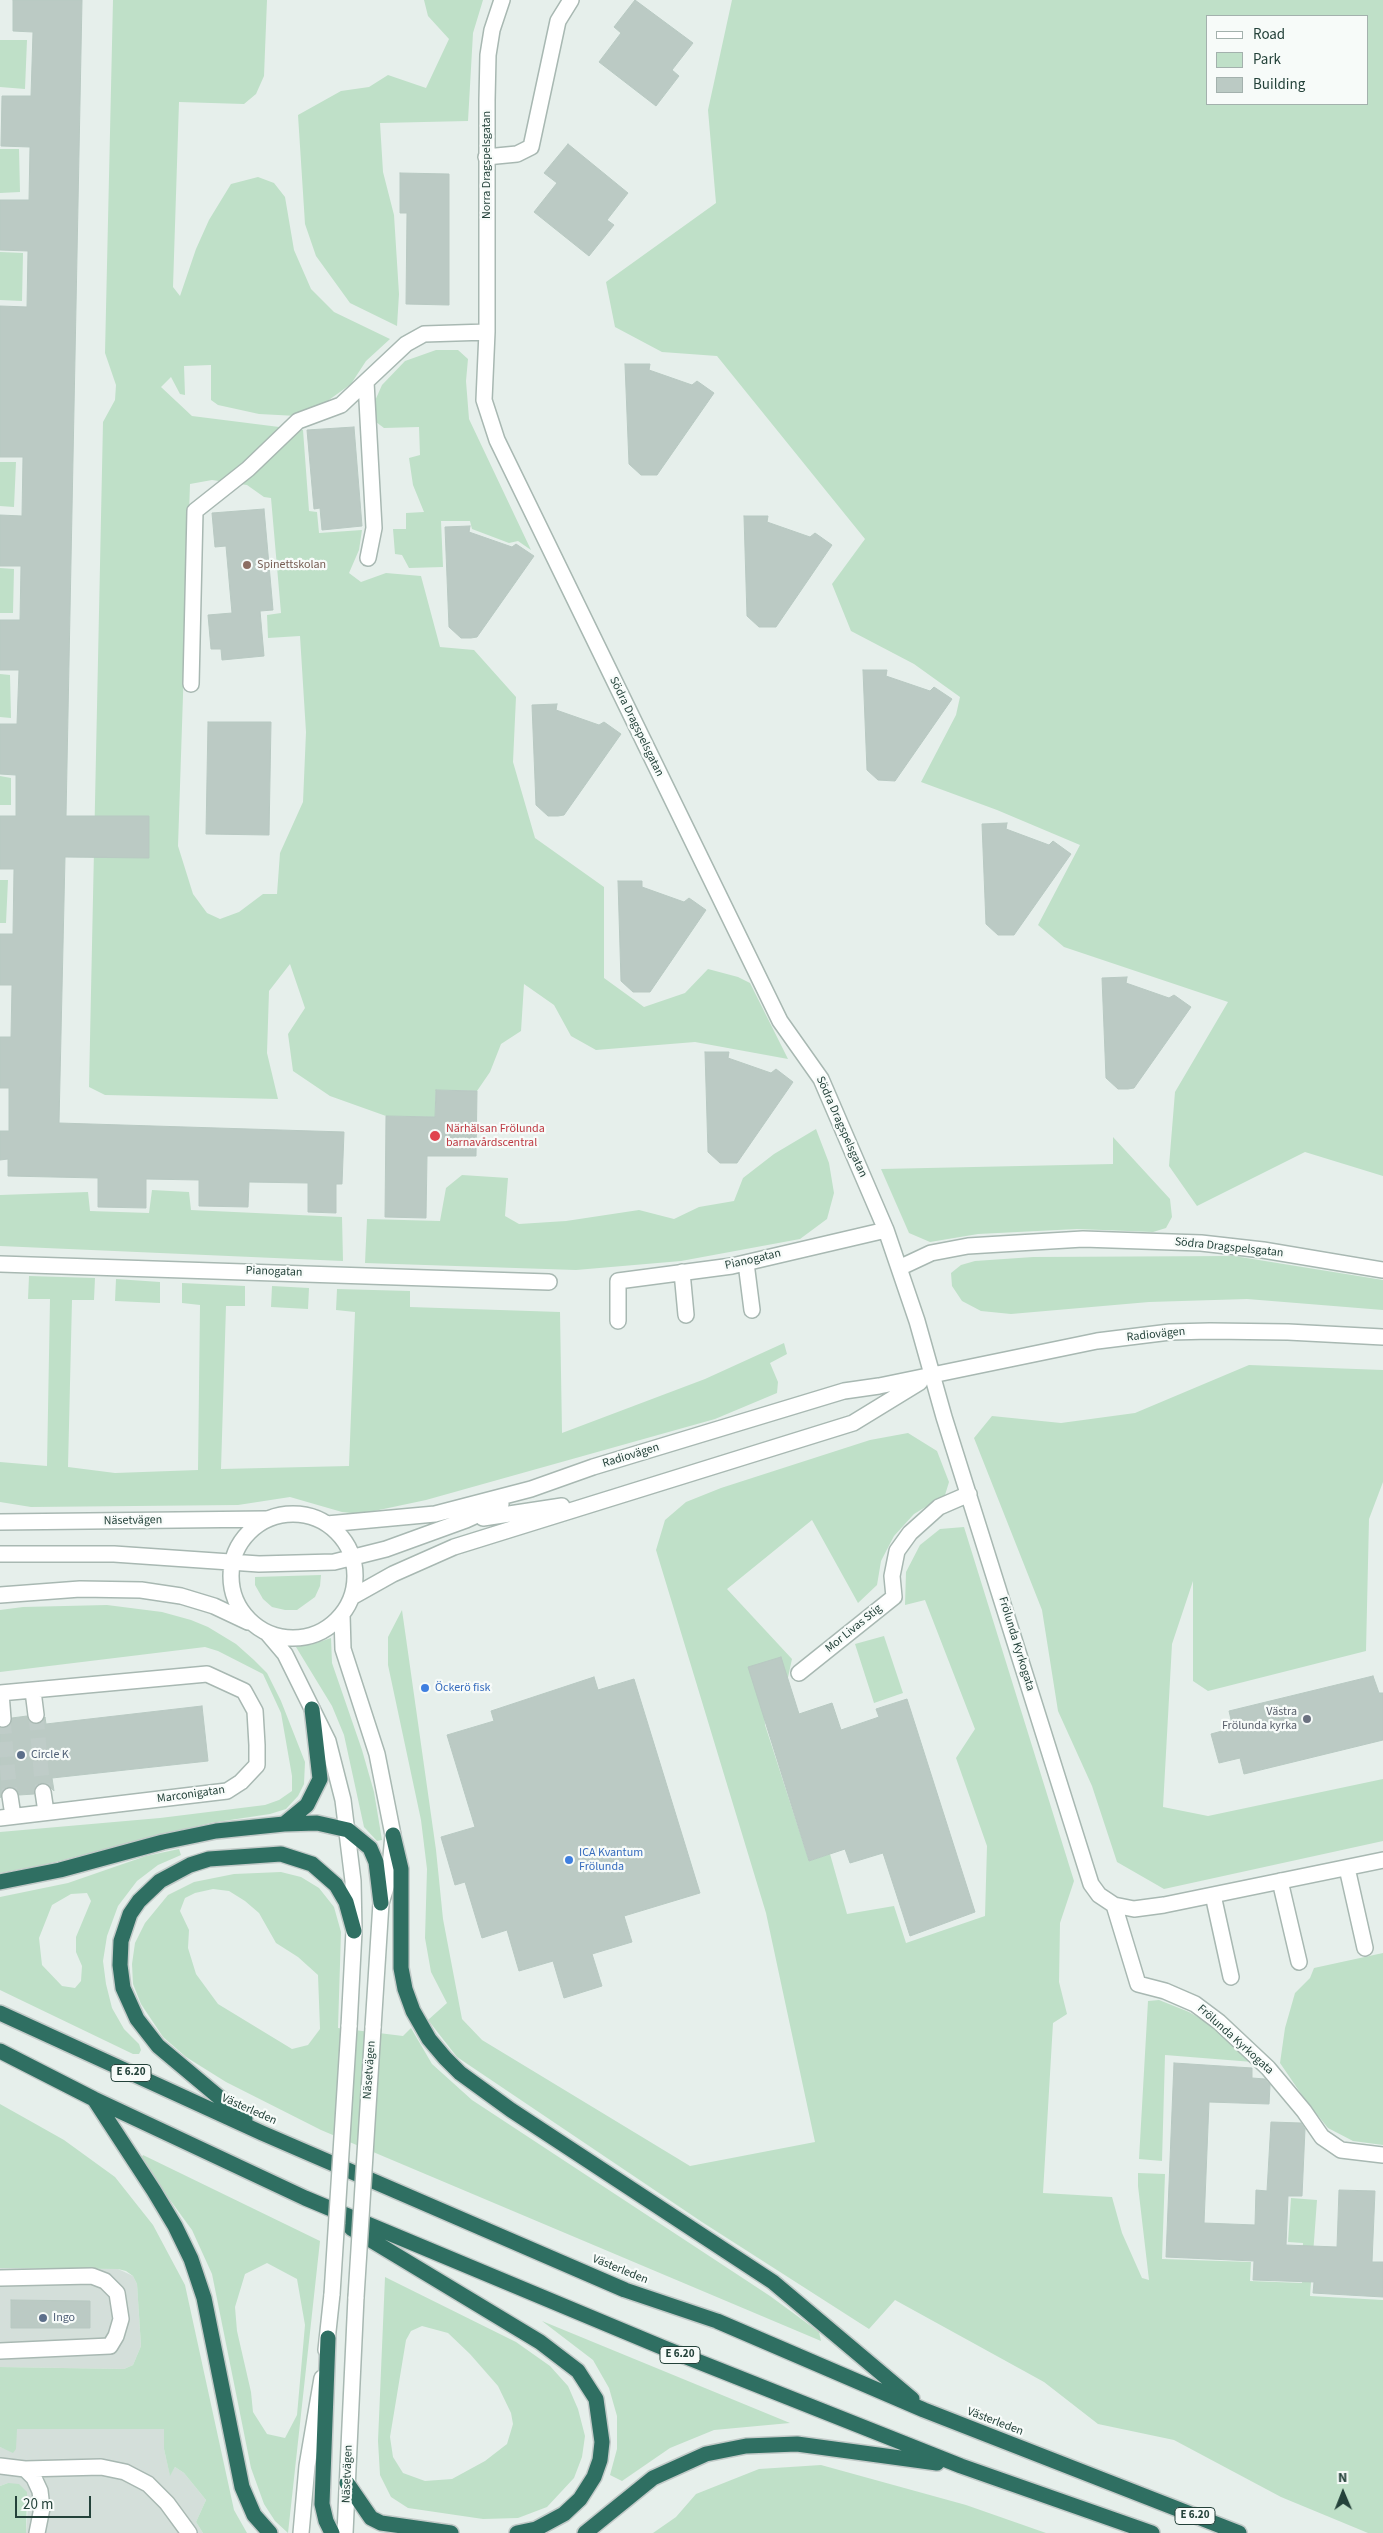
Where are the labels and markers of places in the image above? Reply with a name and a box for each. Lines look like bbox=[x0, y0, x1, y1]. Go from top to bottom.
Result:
place label: Spinettskolan bbox=[257, 558, 326, 572]
marker: Spinettskolan bbox=[241, 559, 253, 571]
place label: Närhälsan Frölunda barnavårdscentral bbox=[446, 1122, 545, 1150]
marker: Närhälsan Frölunda barnavårdscentral bbox=[428, 1129, 442, 1143]
place label: Öckerö fisk bbox=[435, 1681, 490, 1695]
marker: Öckerö fisk bbox=[419, 1682, 431, 1694]
place label: Västra Frölunda kyrka bbox=[1222, 1705, 1297, 1733]
marker: Västra Frölunda kyrka bbox=[1301, 1713, 1313, 1725]
place label: Circle K bbox=[31, 1748, 69, 1762]
marker: Circle K bbox=[15, 1749, 27, 1761]
place label: ICA Kvantum Frölunda bbox=[579, 1846, 643, 1874]
marker: ICA Kvantum Frölunda bbox=[563, 1854, 575, 1866]
place label: Ingo bbox=[53, 2311, 75, 2325]
marker: Ingo bbox=[37, 2312, 49, 2324]

